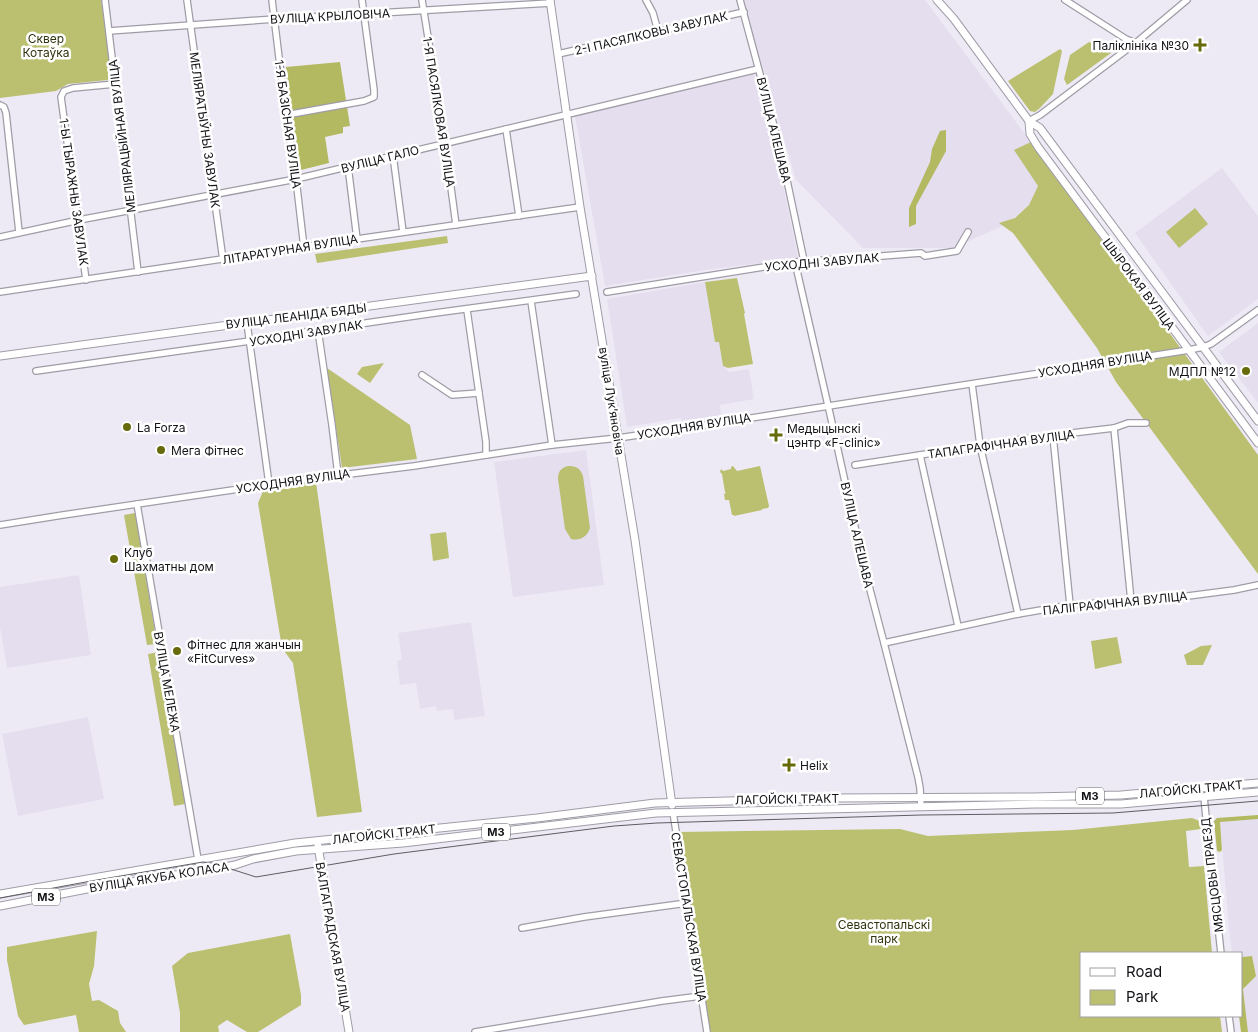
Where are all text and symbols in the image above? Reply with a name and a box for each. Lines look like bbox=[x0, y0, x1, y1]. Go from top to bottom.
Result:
street label: ВУЛІЦА КРЫЛОВІЧА bbox=[270, 5, 390, 27]
street label: 2-І ПАСЯЛКОВЫ ЗАВУЛАК bbox=[573, 8, 729, 58]
park label: Сквер Котаўка bbox=[23, 31, 69, 60]
street label: 1-Я ПАСЯЛКОВАЯ ВУЛІЦА bbox=[420, 36, 458, 188]
place label: Паліклініка №30 bbox=[1093, 38, 1189, 53]
marker: Паліклініка №30 bbox=[1193, 38, 1207, 52]
street label: МЕЛІЯРАТЫЎНЫ ЗАВУЛАК bbox=[187, 51, 223, 209]
street label: МЕЛІЯРАЦЫЙНАЯ ВУЛІЦА bbox=[105, 59, 139, 213]
street label: 1-Я БАЗІСНАЯ ВУЛІЦА bbox=[272, 59, 304, 189]
street label: ВУЛІЦА АЛЕШАВА bbox=[754, 76, 794, 184]
street label: 1-Ы ТЫРАЖНЫ ЗАВУЛАК bbox=[56, 117, 92, 267]
street label: ВУЛІЦА ГАЛО bbox=[339, 142, 421, 176]
street label: ЛІТАРАТУРНАЯ ВУЛІЦА bbox=[221, 231, 359, 267]
street label: ШЫРОКАЯ ВУЛІЦА bbox=[1100, 235, 1178, 333]
street label: УСХОДНІ ЗАВУЛАК bbox=[764, 250, 880, 274]
street label: ВУЛІЦА ЛЕАНІДА БЯДЫ bbox=[225, 300, 367, 332]
street label: УСХОДНІ ЗАВУЛАК bbox=[248, 317, 364, 349]
street label: вуліца Лукʼяновіча bbox=[596, 346, 628, 456]
street label: УСХОДНЯЯ ВУЛІЦА bbox=[1037, 348, 1153, 380]
place label: МДПЛ №12 bbox=[1169, 364, 1236, 379]
marker: МДПЛ №12 bbox=[1240, 365, 1252, 377]
street label: УСХОДНЯЯ ВУЛІЦА bbox=[636, 410, 752, 442]
place label: La Forza bbox=[137, 420, 186, 435]
marker: La Forza bbox=[121, 421, 133, 433]
place label: Медыцынскі цэнтр «F-clinic» bbox=[787, 421, 881, 450]
street label: ТАПАГРАФІЧНАЯ ВУЛІЦА bbox=[927, 426, 1075, 462]
marker: Медыцынскі цэнтр «F-clinic» bbox=[769, 428, 783, 442]
place label: Мега Фітнес bbox=[171, 443, 244, 458]
marker: Мега Фітнес bbox=[155, 444, 167, 456]
street label: УСХОДНЯЯ ВУЛІЦА bbox=[235, 466, 351, 496]
street label: ВУЛІЦА АЛЕШАВА bbox=[838, 481, 876, 589]
place label: Клуб Шахматны дом bbox=[124, 545, 214, 574]
marker: Клуб Шахматны дом bbox=[108, 553, 120, 565]
street label: ПАЛІГРАФІЧНАЯ ВУЛІЦА bbox=[1042, 588, 1188, 618]
street label: ВУЛІЦА МЕЛЕЖА bbox=[151, 631, 183, 733]
place label: Фітнес для жанчын «FitCurves» bbox=[187, 637, 301, 666]
marker: Фітнес для жанчын «FitCurves» bbox=[171, 645, 183, 657]
marker: Helix bbox=[782, 758, 796, 772]
place label: Helix bbox=[800, 758, 829, 773]
street label: ЛАГОЙСКІ ТРАКТ bbox=[1138, 777, 1244, 801]
road number: М3 bbox=[1076, 788, 1104, 804]
street label: ЛАГОЙСКІ ТРАКТ bbox=[735, 791, 839, 807]
street label: МЯСЦОВЫ ПРАЕЗД bbox=[1198, 817, 1226, 933]
street label: ЛАГОЙСКІ ТРАКТ bbox=[331, 821, 437, 847]
road number: М3 bbox=[482, 824, 510, 840]
street label: СЕВАСТОПАЛЬСКАЯ ВУЛІЦА bbox=[668, 831, 710, 1003]
street label: ВУЛІЦА ЯКУБА КОЛАСА bbox=[88, 859, 230, 895]
street label: ВАЛГАГРАДСКАЯ ВУЛІЦА bbox=[312, 861, 354, 1013]
road number: М3 bbox=[32, 889, 60, 906]
park label: Севастопальскі парк bbox=[838, 917, 930, 946]
legend bbox=[1080, 952, 1243, 1017]
text: Road bbox=[1126, 962, 1162, 981]
text: Park bbox=[1126, 987, 1159, 1006]

